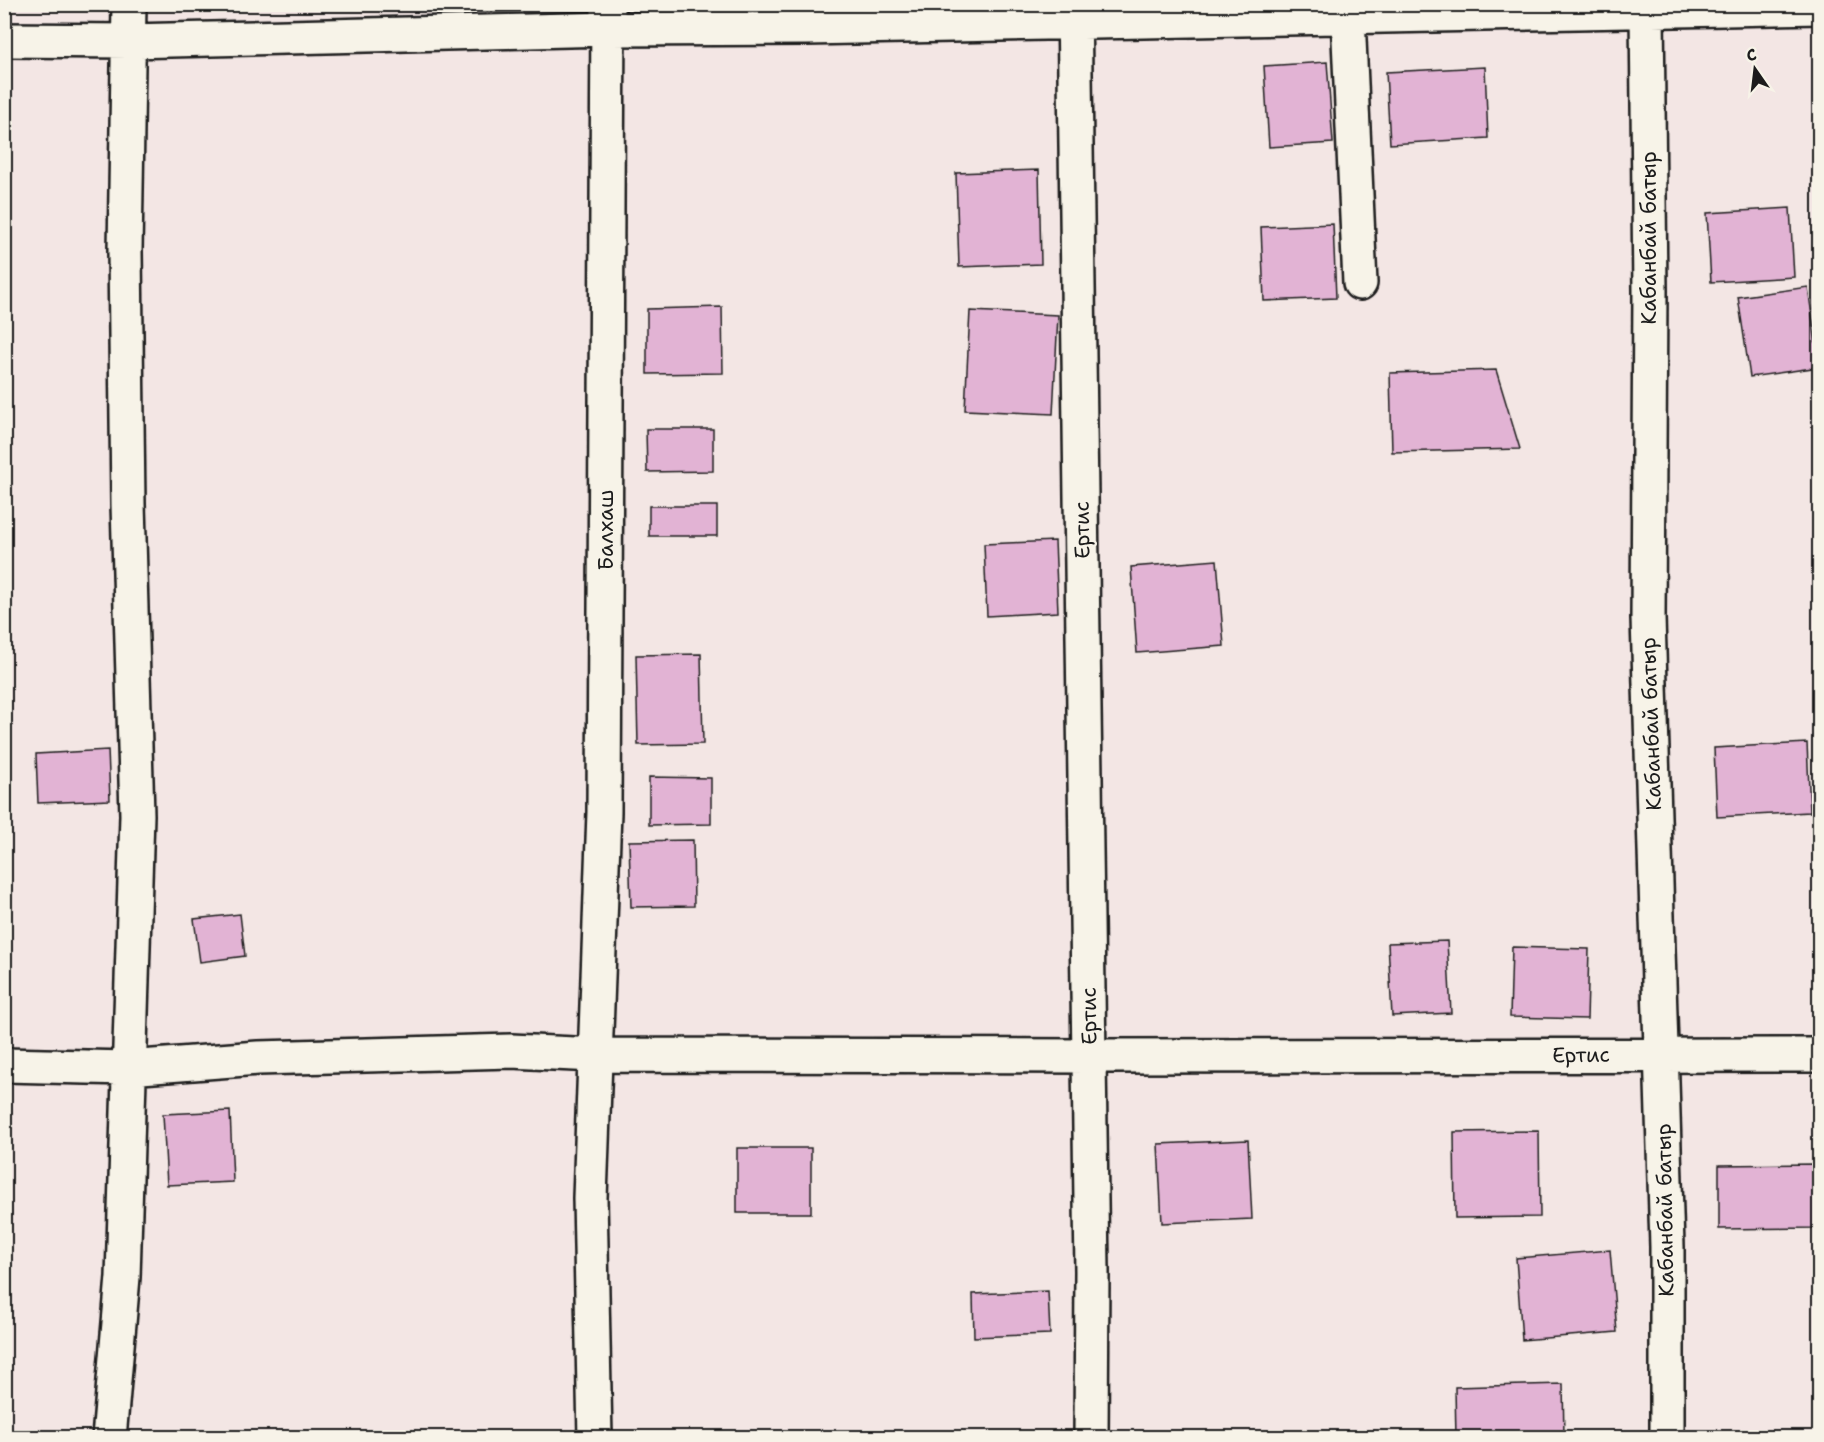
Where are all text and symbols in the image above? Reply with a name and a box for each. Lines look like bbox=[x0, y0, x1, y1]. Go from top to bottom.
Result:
north arrow bbox=[1725, 39, 1785, 99]
text: С bbox=[1744, 44, 1759, 66]
street label: Кабанбай батыр bbox=[1635, 151, 1663, 325]
street label: Балхаш bbox=[592, 490, 620, 570]
street label: Ертис bbox=[1067, 501, 1097, 559]
street label: Кабанбай батыр bbox=[1634, 637, 1668, 811]
street label: Ертис bbox=[1074, 987, 1104, 1045]
street label: Ертис bbox=[1552, 1040, 1610, 1070]
street label: Кабанбай батыр bbox=[1649, 1123, 1681, 1297]

